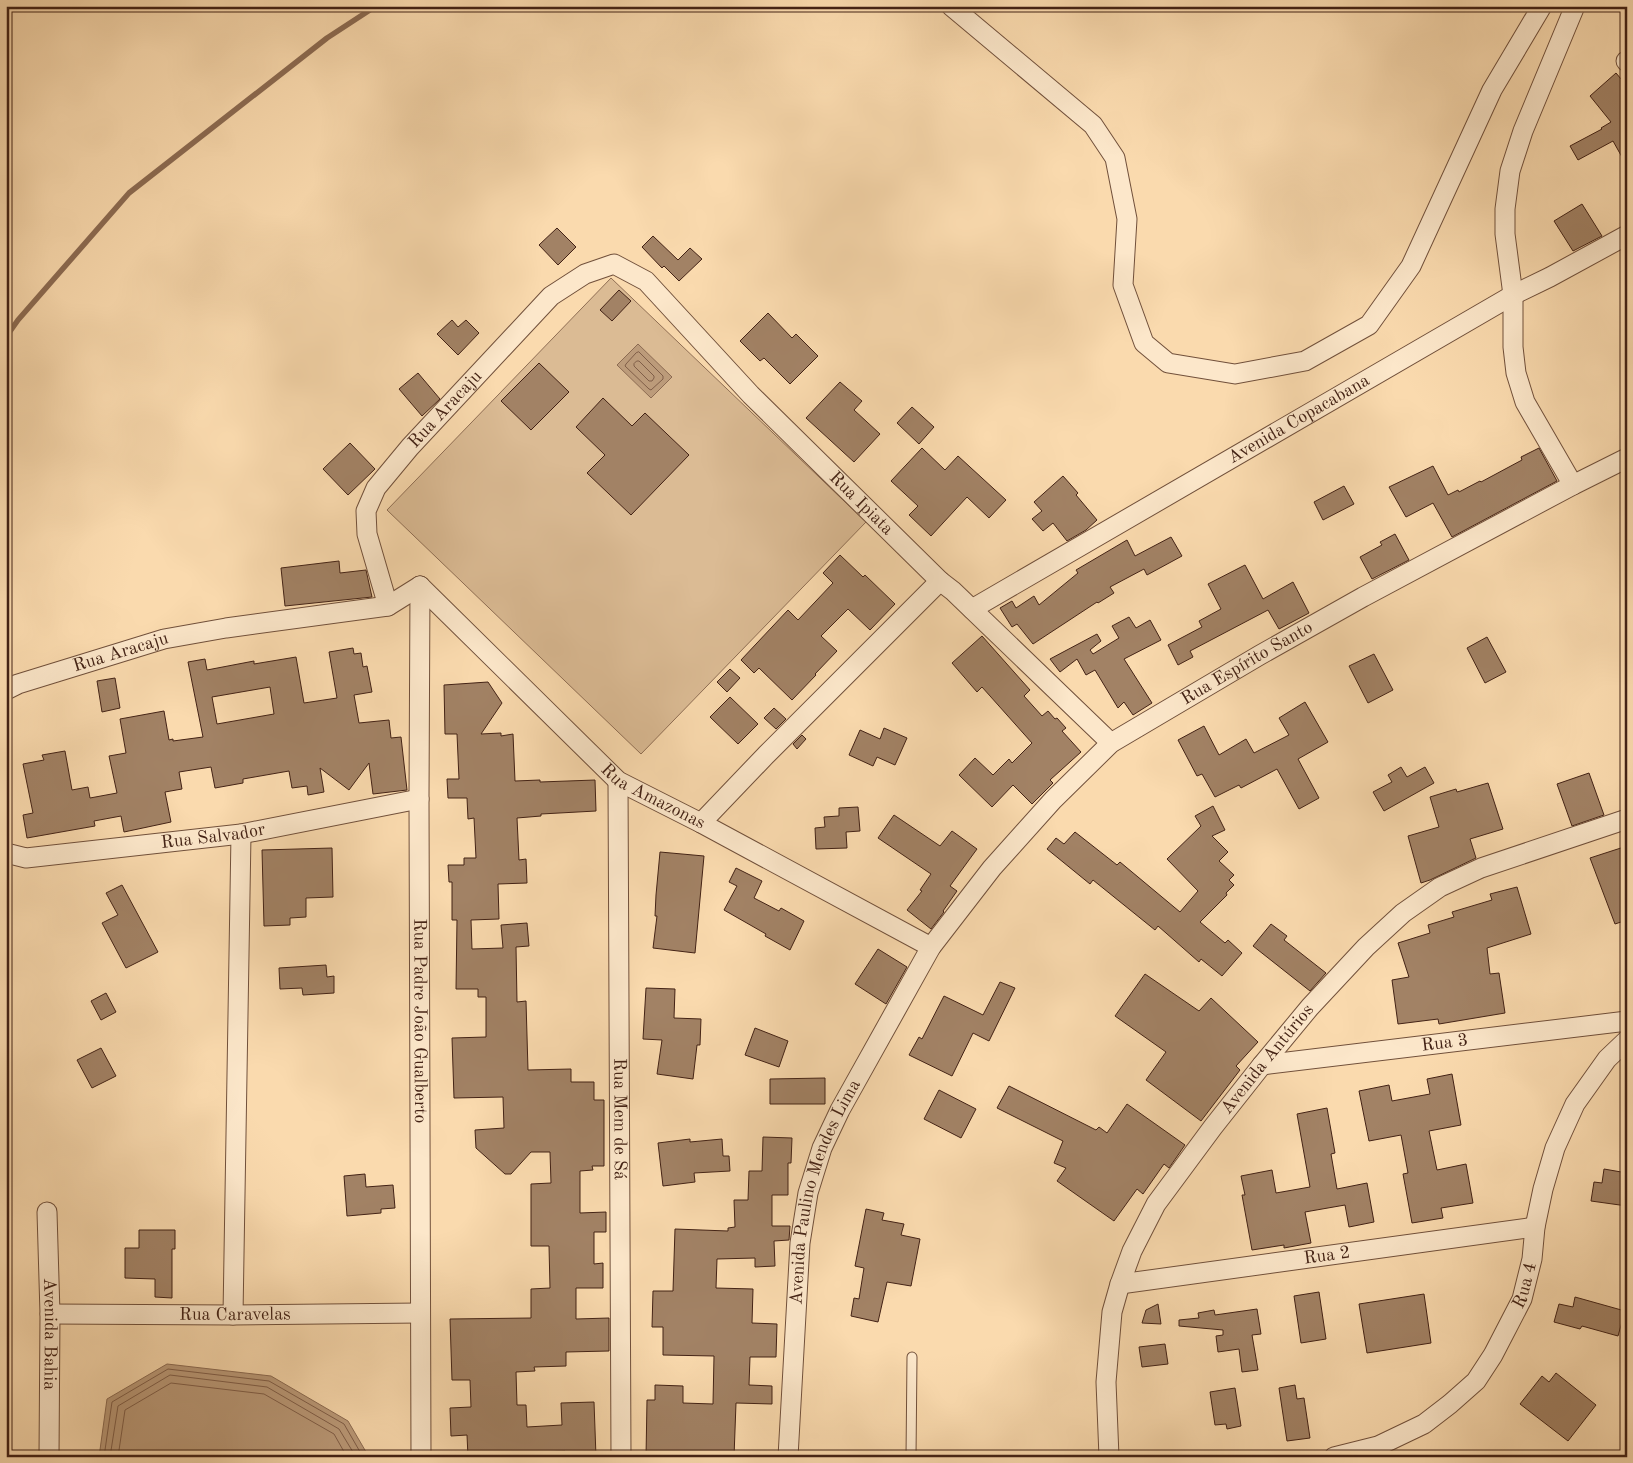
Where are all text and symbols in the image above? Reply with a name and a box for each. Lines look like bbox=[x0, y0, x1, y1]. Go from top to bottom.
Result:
street label: Rua Aracaju bbox=[405, 367, 486, 451]
street label: Avenida Copacabana bbox=[1225, 371, 1373, 467]
street label: Rua Ipiata bbox=[826, 468, 897, 539]
street label: Rua Espírito Santo bbox=[1178, 618, 1316, 708]
street label: Rua Aracaju bbox=[71, 629, 171, 675]
street label: Rua Amazonas bbox=[597, 760, 708, 833]
street label: Rua Salvador bbox=[160, 820, 267, 852]
street label: Rua Padre João Gualberto bbox=[410, 918, 429, 1124]
street label: Avenida Antúrios bbox=[1218, 1001, 1317, 1118]
street label: Rua 3 bbox=[1420, 1031, 1469, 1055]
street label: Rua Mem de Sá bbox=[610, 1058, 629, 1180]
street label: Avenida Paulino Mendes Lima bbox=[788, 1076, 864, 1305]
street label: Rua 2 bbox=[1303, 1243, 1352, 1268]
street label: Rua 4 bbox=[1510, 1260, 1540, 1312]
street label: Avenida Bahia bbox=[40, 1277, 59, 1390]
street label: Rua Caravelas bbox=[179, 1305, 291, 1324]

